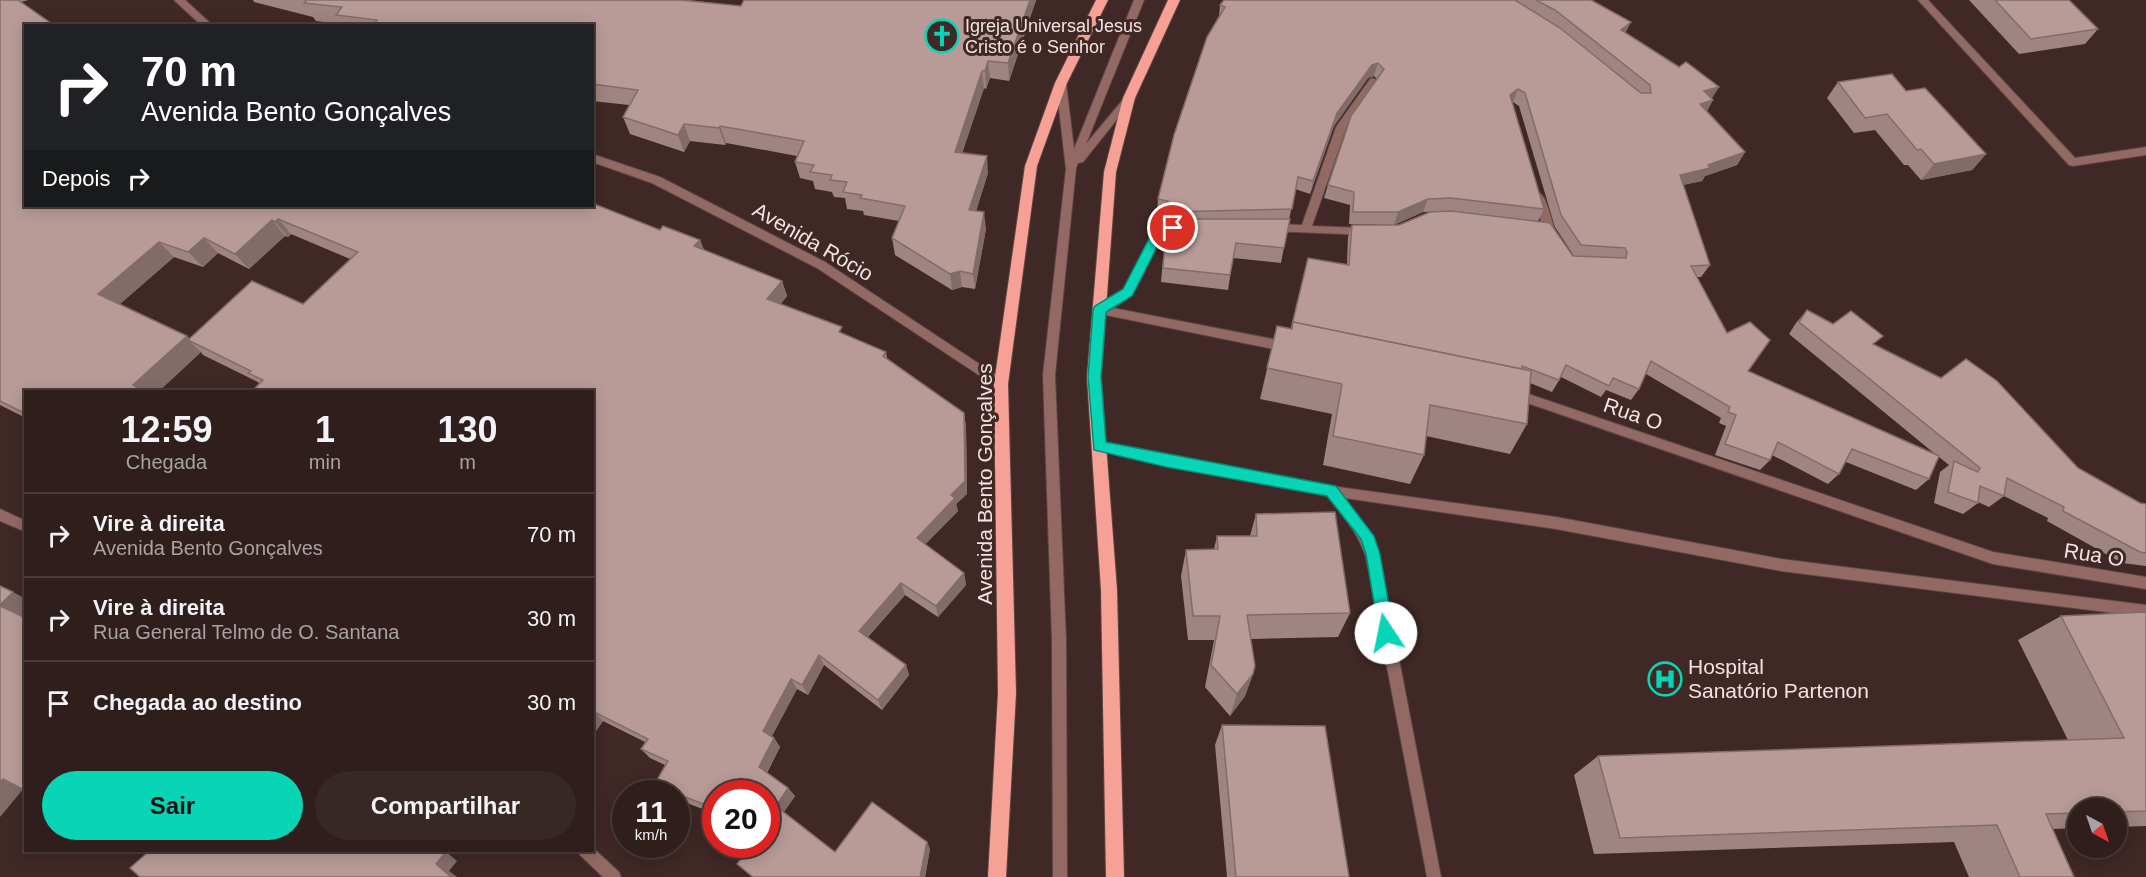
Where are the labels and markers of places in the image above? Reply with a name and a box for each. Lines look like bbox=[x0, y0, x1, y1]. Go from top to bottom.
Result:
place label: Igreja Universal Jesus Cristo é o Senhor bbox=[965, 16, 1142, 57]
church icon: Igreja Universal Jesus Cristo é o Senhor bbox=[924, 18, 960, 54]
pin bbox=[1147, 202, 1198, 253]
place label: Hospital Sanatório Partenon bbox=[1688, 655, 1869, 702]
hospital icon: Hospital Sanatório Partenon bbox=[1647, 661, 1683, 697]

